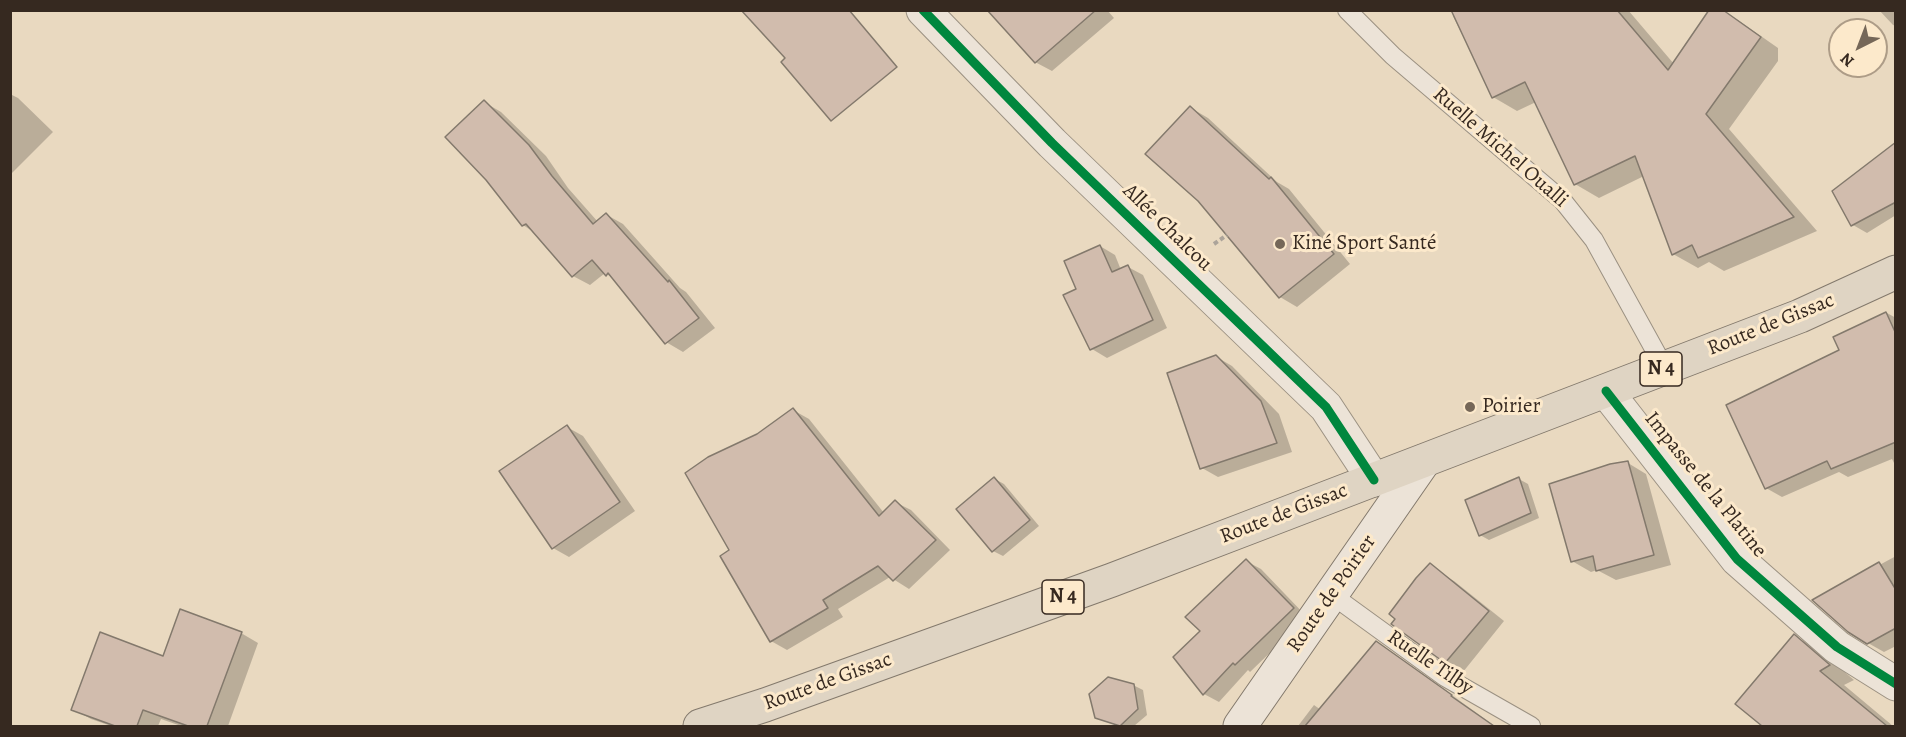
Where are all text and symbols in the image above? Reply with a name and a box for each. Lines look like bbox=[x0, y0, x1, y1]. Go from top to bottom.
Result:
north arrow bbox=[1828, 18, 1888, 78]
text: N bbox=[1836, 48, 1859, 72]
street label: Ruelle Michel Oualli bbox=[1427, 82, 1573, 214]
street label: Allée Chalcou bbox=[1117, 179, 1217, 277]
place label: Kiné Sport Santé bbox=[1292, 231, 1436, 257]
marker: Kiné Sport Santé bbox=[1273, 237, 1287, 251]
street label: Route de Gissac bbox=[1704, 288, 1838, 362]
road number: N 4 bbox=[1640, 352, 1682, 386]
place label: Poirier bbox=[1482, 394, 1540, 420]
marker: Poirier bbox=[1463, 400, 1477, 414]
street label: Impasse de la Platine bbox=[1638, 407, 1772, 563]
street label: Route de Gissac bbox=[1217, 478, 1351, 550]
street label: Route de Poirier bbox=[1282, 530, 1382, 658]
road number: N 4 bbox=[1042, 580, 1084, 614]
street label: Ruelle Tilby bbox=[1382, 625, 1478, 701]
street label: Route de Gissac bbox=[761, 647, 895, 717]

